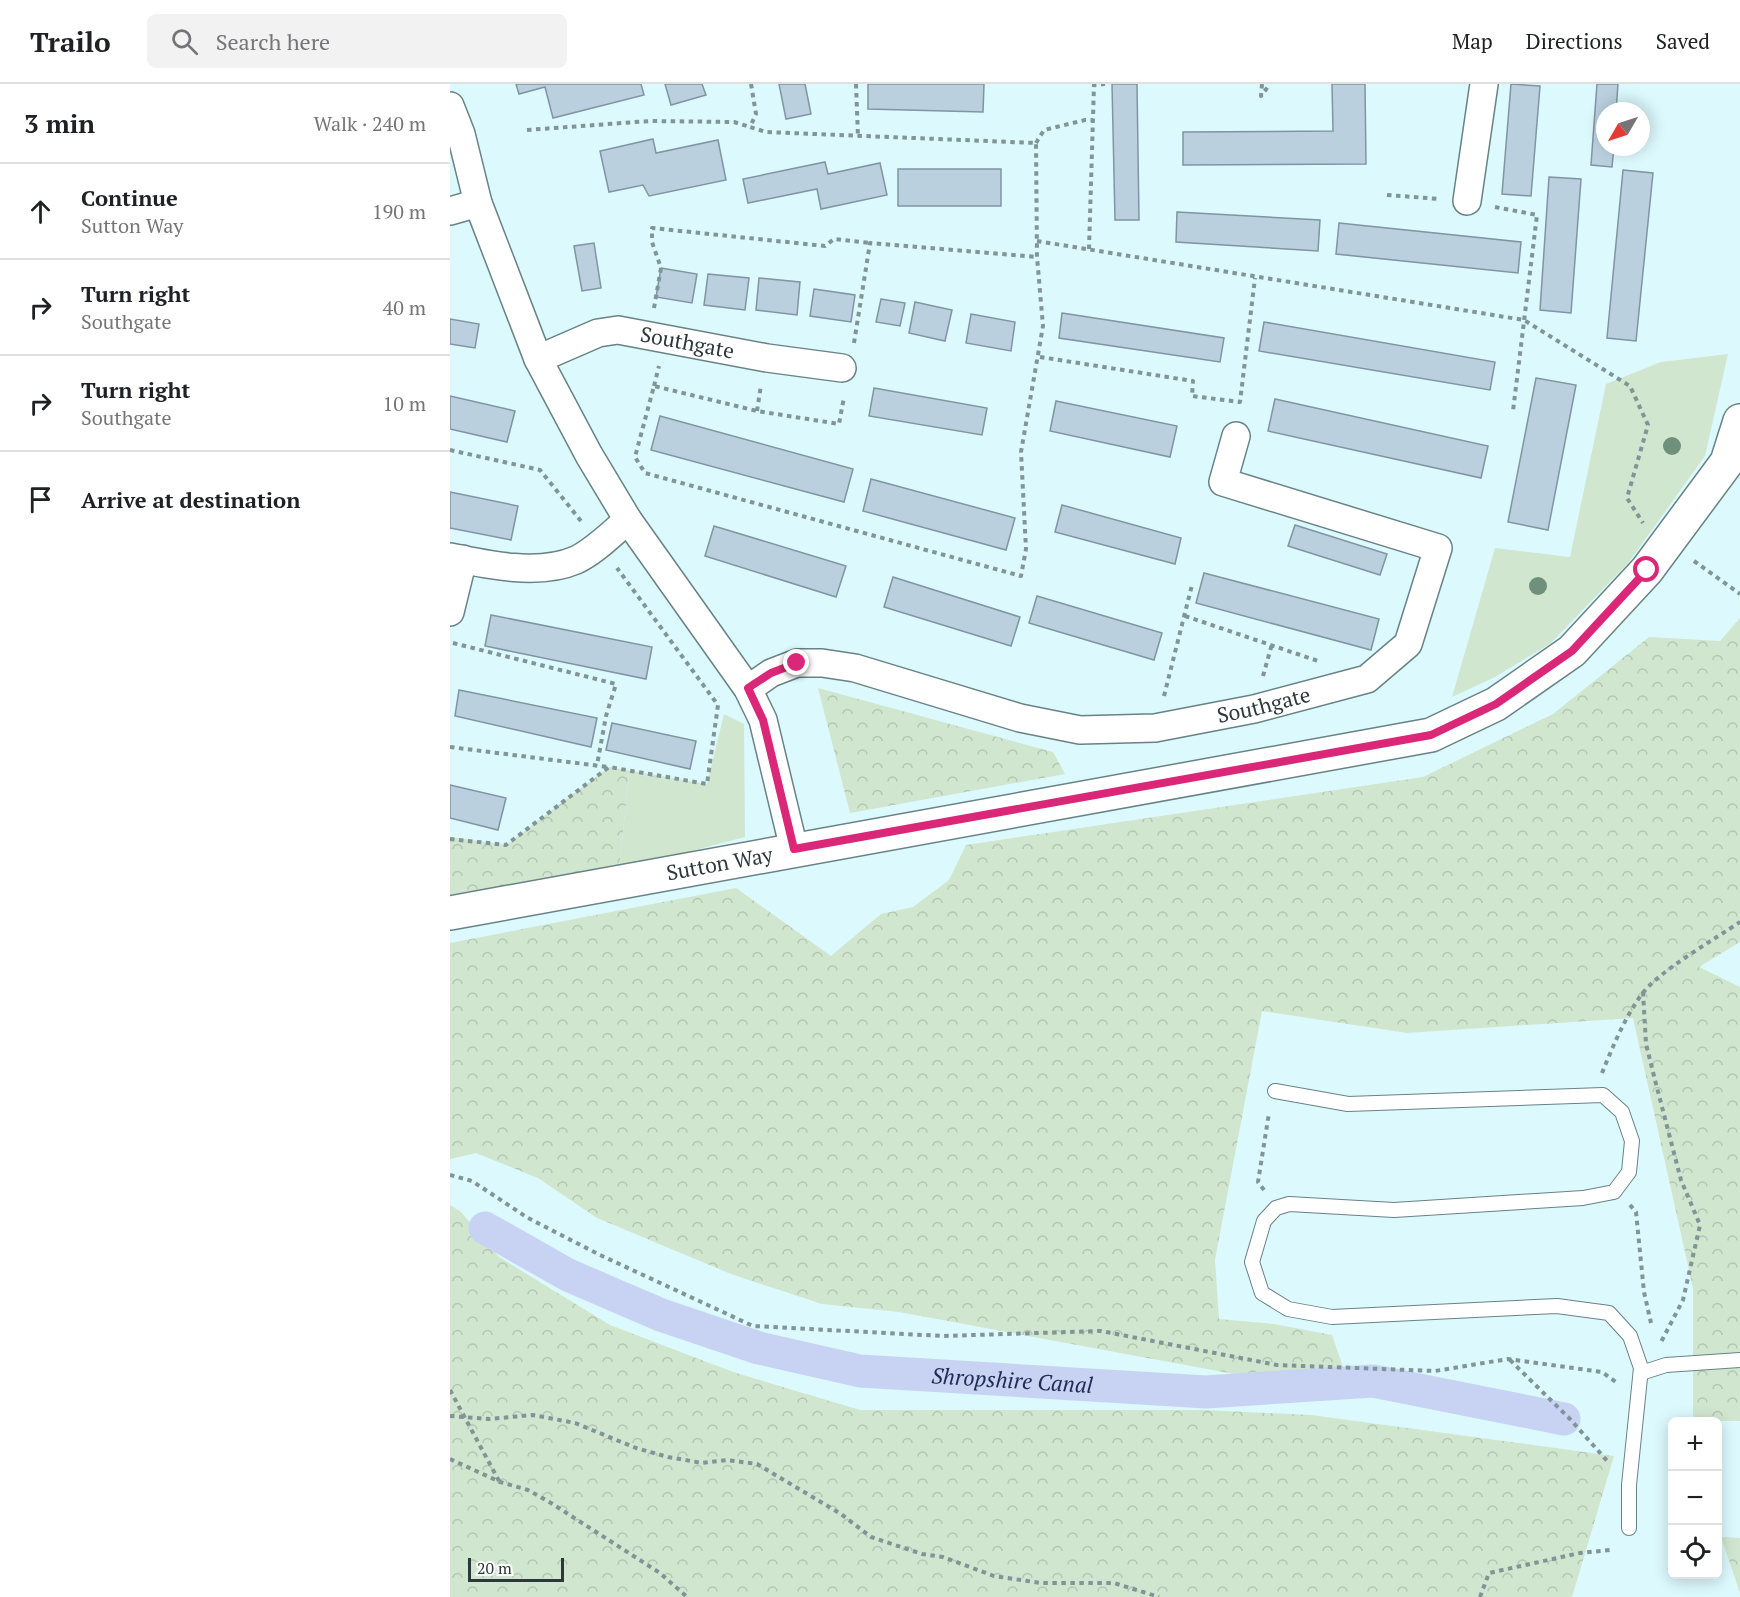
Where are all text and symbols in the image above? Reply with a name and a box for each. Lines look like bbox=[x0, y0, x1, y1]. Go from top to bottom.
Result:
search box bbox=[147, 14, 567, 68]
text: Trailo bbox=[30, 23, 111, 60]
icon: search bbox=[168, 25, 201, 58]
text: Search here bbox=[216, 27, 330, 56]
text: Map bbox=[1452, 27, 1493, 55]
text: Directions bbox=[1526, 27, 1623, 55]
text: Saved bbox=[1656, 27, 1710, 55]
north arrow bbox=[1596, 102, 1650, 156]
text: 3 min bbox=[24, 106, 95, 140]
text: Walk · 240 m bbox=[314, 110, 426, 137]
text: Continue bbox=[81, 183, 178, 212]
icon: ahead bbox=[24, 195, 57, 228]
text: 190 m bbox=[372, 198, 426, 225]
text: Sutton Way bbox=[81, 212, 183, 239]
text: Turn right bbox=[81, 279, 190, 308]
icon: right bbox=[24, 291, 57, 324]
text: 40 m bbox=[383, 294, 426, 321]
text: Southgate bbox=[81, 308, 172, 335]
street label: Southgate bbox=[638, 319, 737, 365]
text: Turn right bbox=[81, 375, 190, 404]
icon: right bbox=[24, 387, 57, 420]
text: 10 m bbox=[383, 390, 426, 417]
text: Southgate bbox=[81, 404, 172, 431]
icon: arrive bbox=[24, 483, 57, 516]
text: Arrive at destination bbox=[81, 485, 300, 514]
route start bbox=[1633, 556, 1659, 582]
route end bbox=[783, 649, 809, 675]
street label: Southgate bbox=[1215, 680, 1313, 729]
street label: Sutton Way bbox=[664, 840, 775, 886]
water label: Shropshire Canal bbox=[931, 1360, 1094, 1399]
map controls bbox=[1668, 1417, 1722, 1579]
button: + bbox=[1668, 1417, 1722, 1471]
button: − bbox=[1668, 1471, 1722, 1525]
button: locate bbox=[1668, 1525, 1722, 1579]
scale bar bbox=[468, 1555, 564, 1582]
text: 20 m bbox=[477, 1557, 512, 1579]

